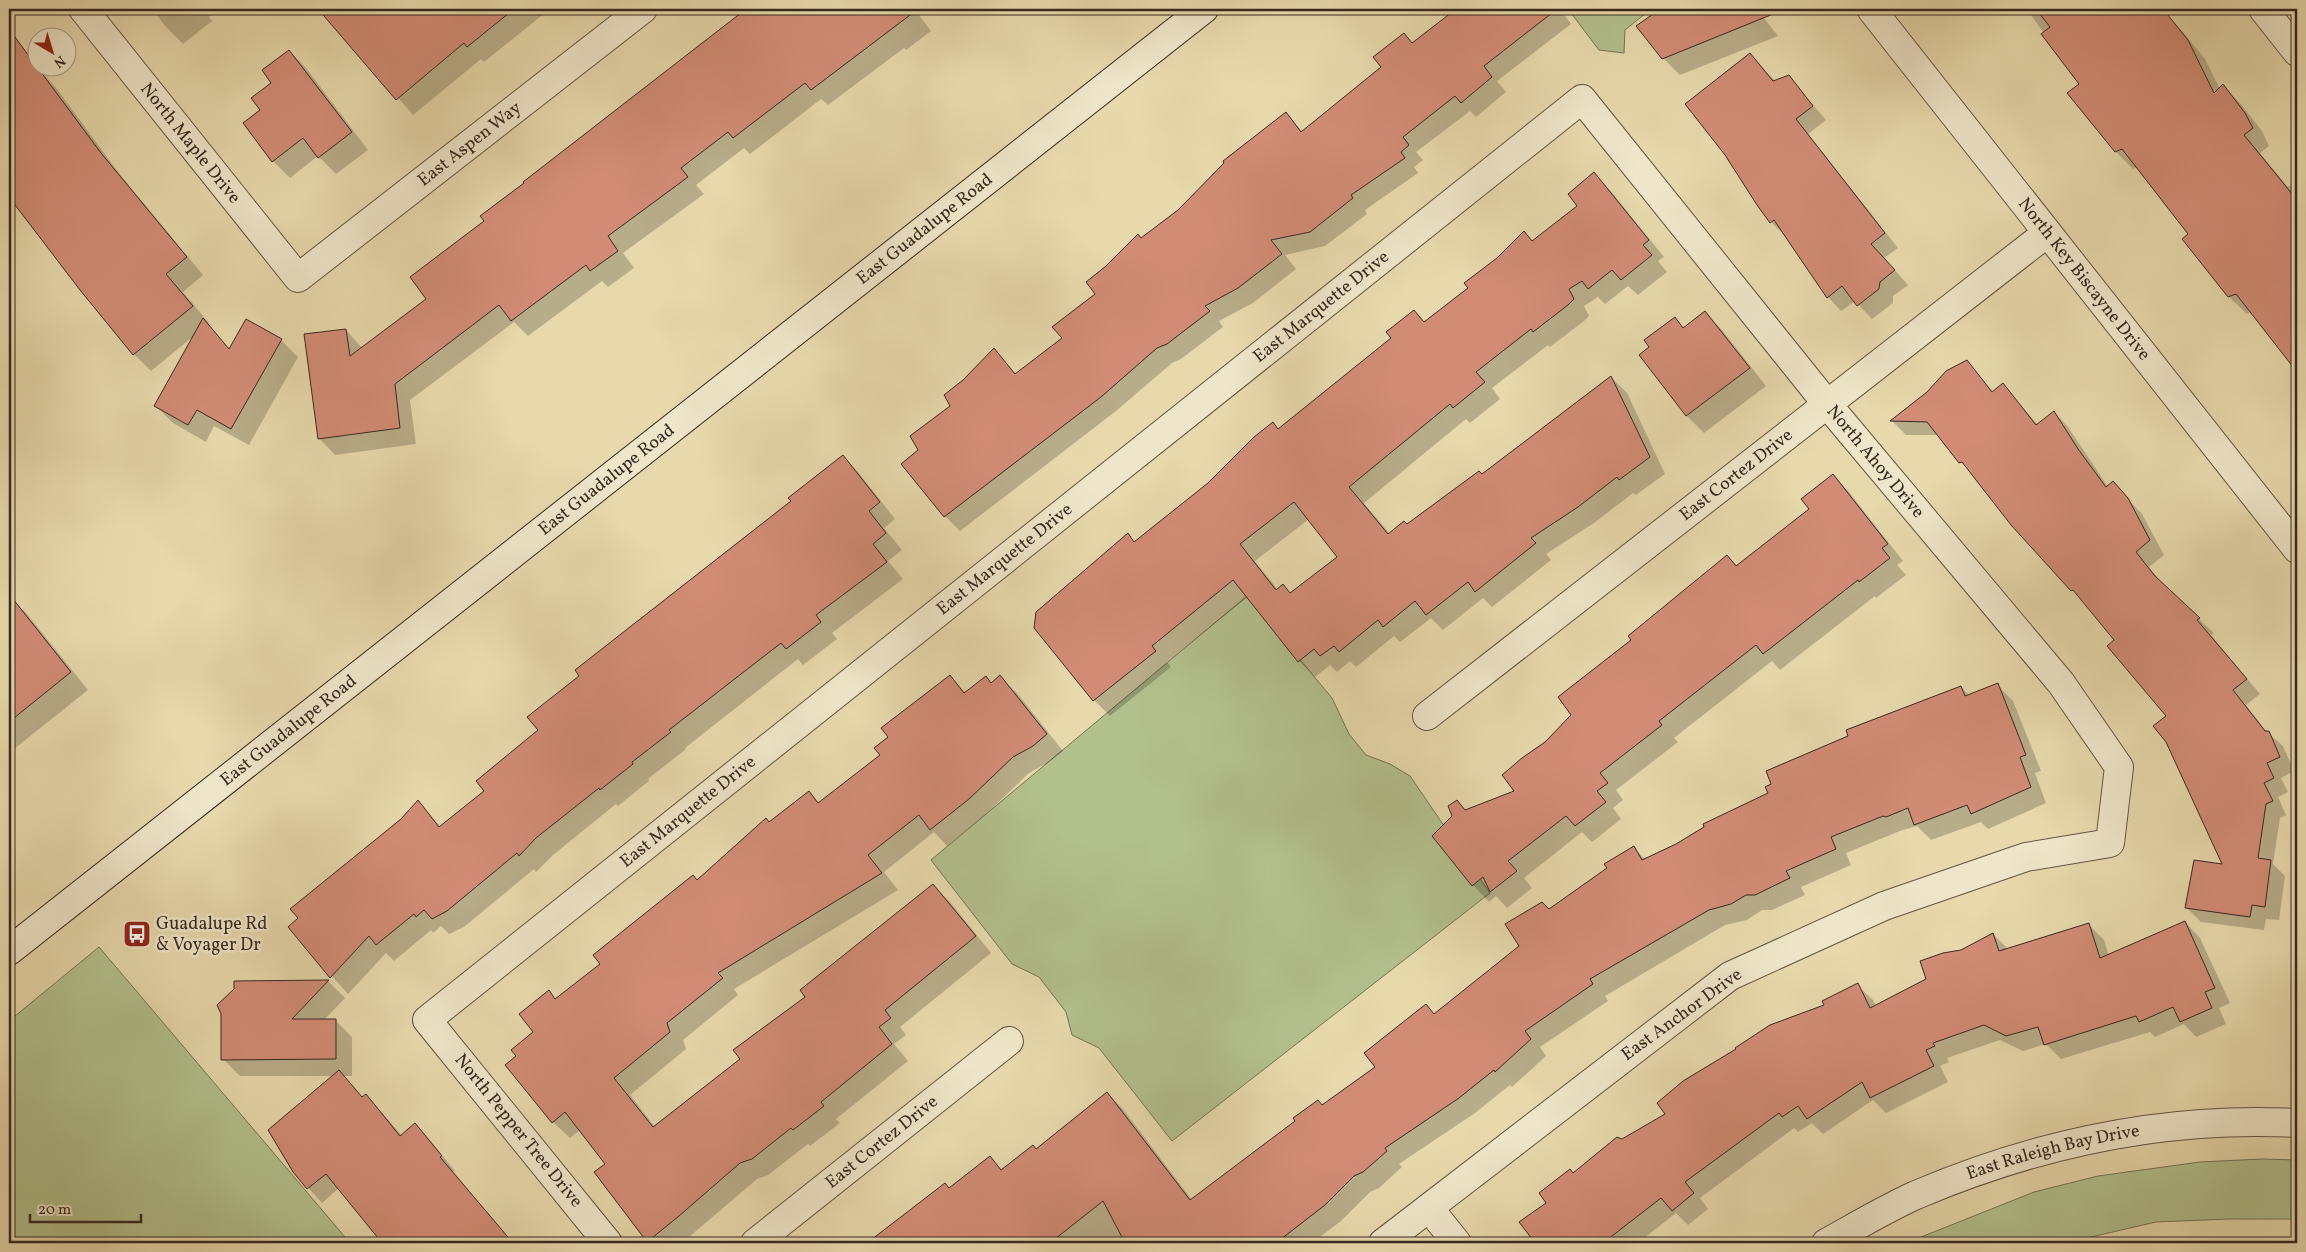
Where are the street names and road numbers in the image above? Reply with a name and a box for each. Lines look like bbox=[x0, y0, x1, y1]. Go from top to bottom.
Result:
street label: North Maple Drive bbox=[134, 78, 247, 209]
street label: East Aspen Way bbox=[412, 96, 527, 193]
street label: East Guadalupe Road bbox=[851, 167, 998, 291]
street label: North Key Biscayne Drive bbox=[2012, 192, 2156, 366]
street label: East Marquette Drive bbox=[1248, 245, 1395, 369]
street label: North Ahoy Drive bbox=[1821, 400, 1930, 524]
street label: East Guadalupe Road bbox=[533, 418, 680, 542]
street label: East Cortez Drive bbox=[1674, 423, 1798, 527]
street label: East Marquette Drive bbox=[931, 497, 1078, 621]
street label: East Guadalupe Road bbox=[215, 669, 362, 792]
street label: East Marquette Drive bbox=[615, 750, 761, 874]
street label: East Anchor Drive bbox=[1616, 963, 1748, 1067]
street label: North Pepper Tree Drive bbox=[448, 1049, 588, 1213]
street label: East Cortez Drive bbox=[820, 1090, 943, 1195]
street label: East Raleigh Bay Drive bbox=[1963, 1118, 2141, 1187]

